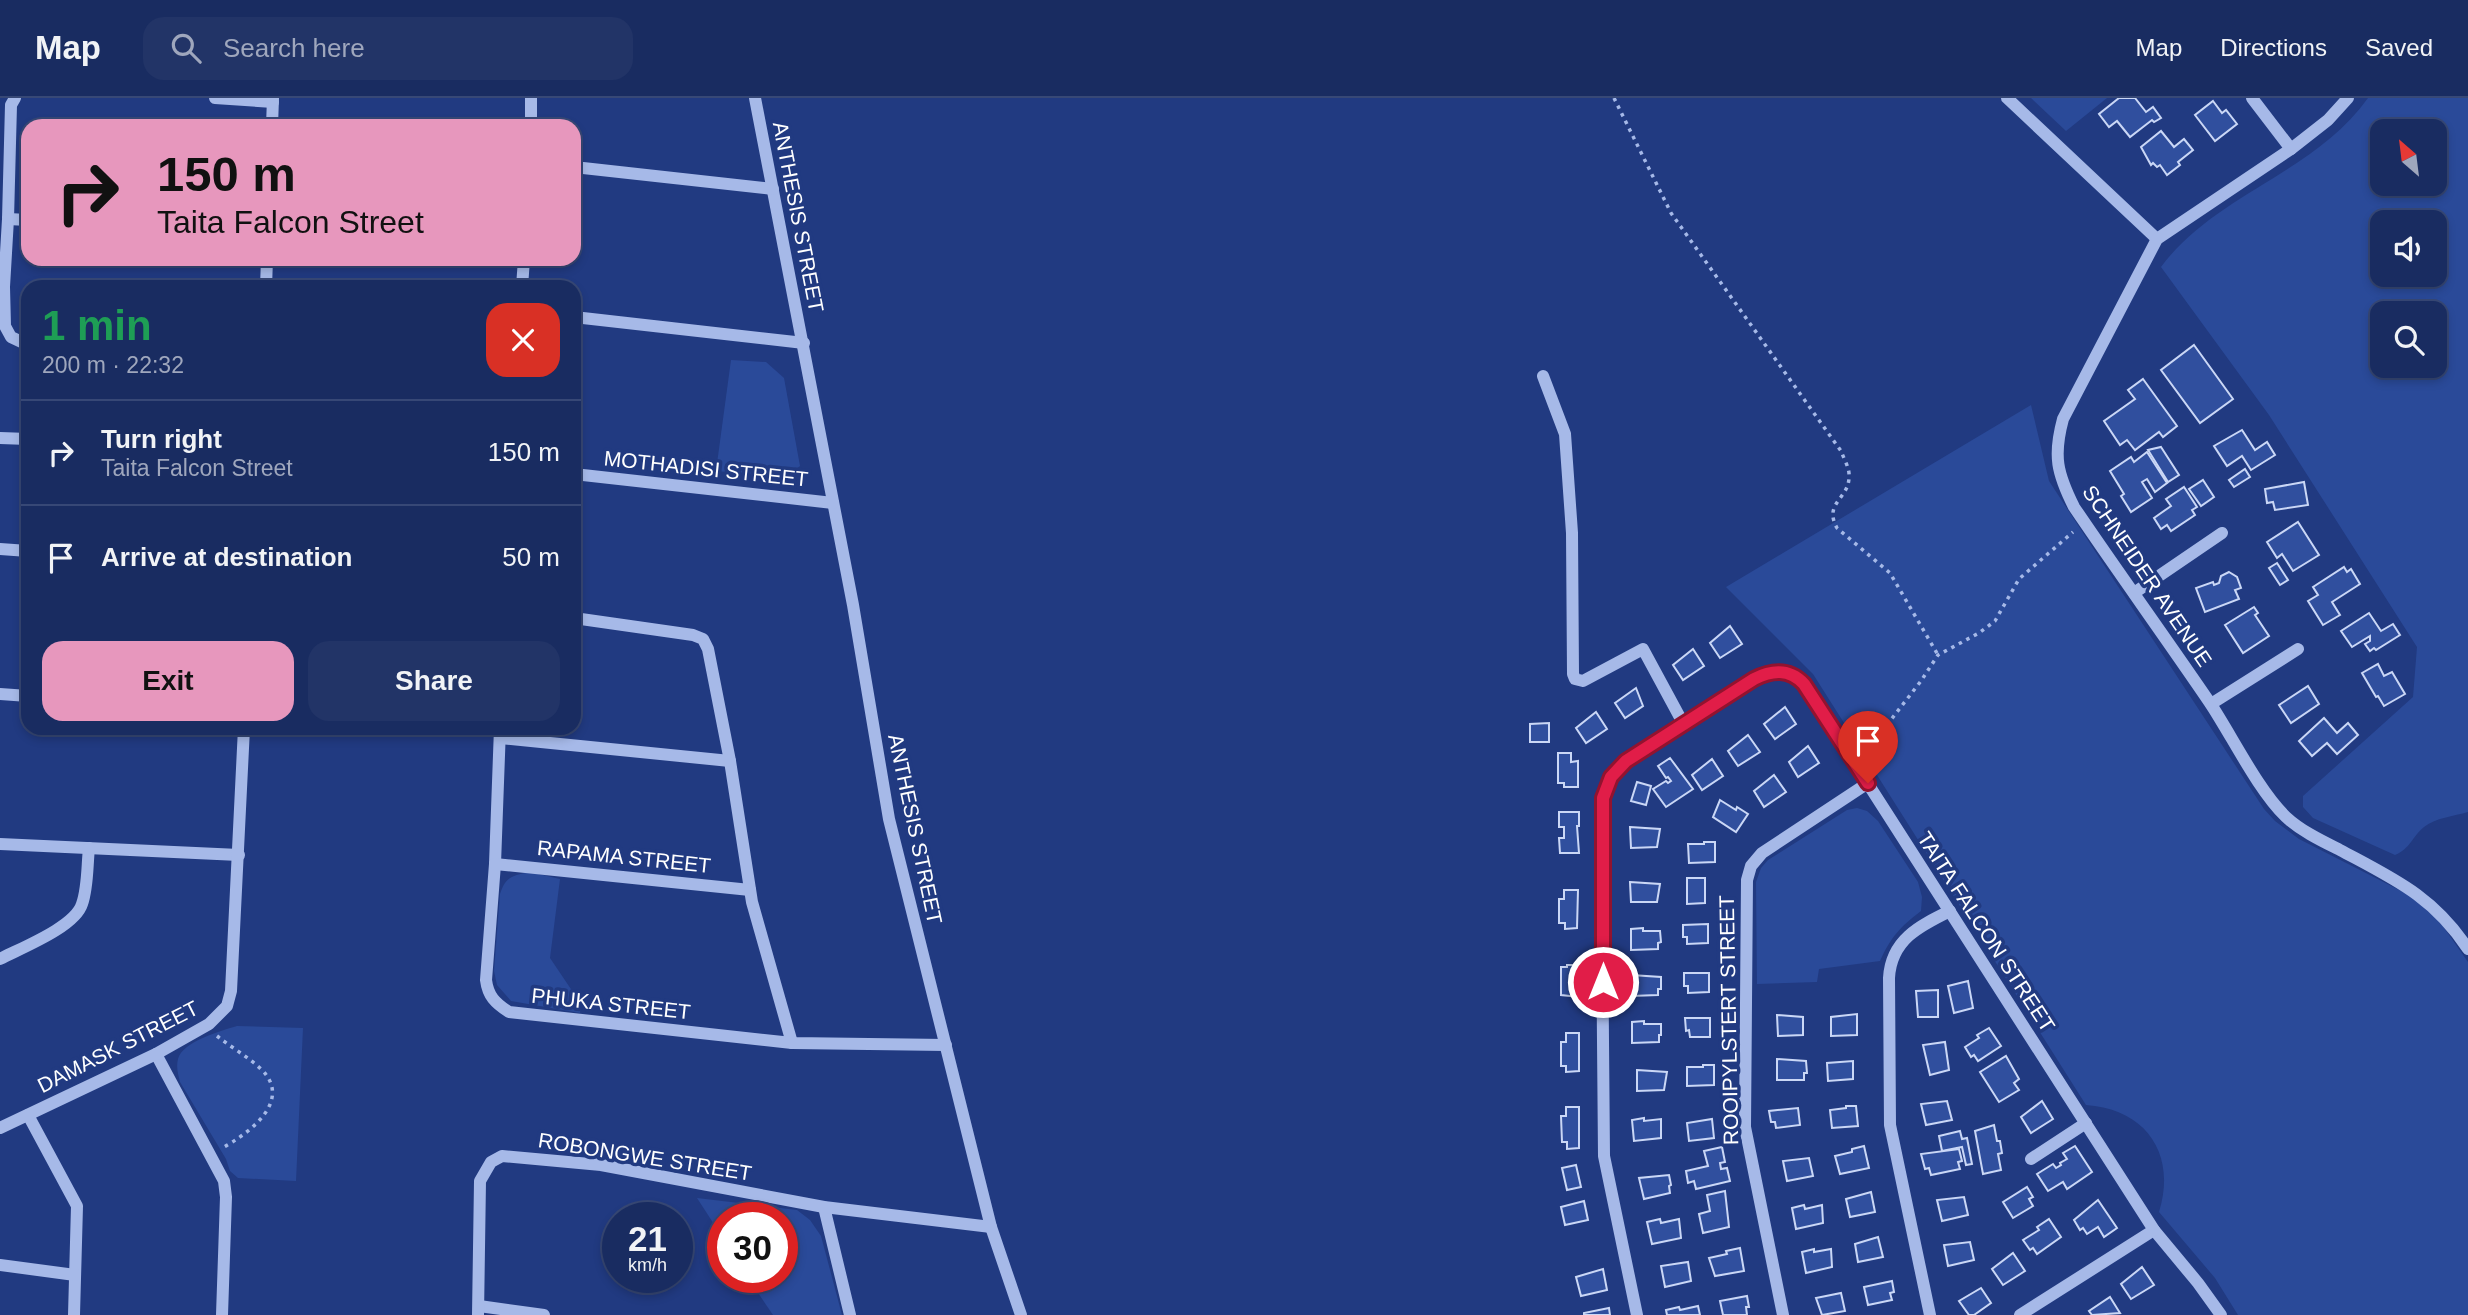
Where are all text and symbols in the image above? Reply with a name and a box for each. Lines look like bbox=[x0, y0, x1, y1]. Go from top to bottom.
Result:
search box bbox=[143, 17, 633, 80]
text: Map bbox=[35, 29, 101, 66]
icon: search bbox=[167, 29, 205, 67]
text: Search here bbox=[223, 33, 365, 63]
text: Map bbox=[2136, 34, 2182, 61]
text: Directions bbox=[2220, 34, 2327, 61]
text: Saved bbox=[2365, 34, 2433, 61]
north arrow bbox=[2370, 119, 2446, 196]
map controls bbox=[2370, 119, 2447, 378]
street label: ANTHESIS STREET bbox=[769, 120, 828, 314]
icon: right bbox=[42, 147, 133, 238]
text: 150 m bbox=[157, 147, 296, 201]
text: Taita Falcon Street bbox=[157, 204, 424, 240]
button: sound bbox=[2370, 210, 2447, 287]
button: search bbox=[2370, 301, 2447, 378]
text: 1 min bbox=[42, 302, 152, 349]
button: close bbox=[486, 303, 560, 377]
text: 200 m · 22:32 bbox=[42, 352, 184, 378]
text: Turn right bbox=[101, 424, 222, 454]
icon: right bbox=[42, 434, 80, 472]
text: 150 m bbox=[488, 437, 560, 467]
street label: MOTHADISI STREET bbox=[603, 446, 810, 491]
text: Taita Falcon Street bbox=[101, 455, 293, 481]
street label: SCHNEIDER AVENUE bbox=[2078, 481, 2217, 671]
icon: arrive bbox=[42, 539, 80, 577]
text: Arrive at destination bbox=[101, 542, 352, 572]
text: 50 m bbox=[502, 542, 560, 572]
button: Exit bbox=[42, 641, 294, 721]
button: Share bbox=[308, 641, 560, 721]
pin bbox=[1838, 711, 1898, 783]
icon: arrive bbox=[1849, 722, 1887, 760]
street label: ANTHESIS STREET bbox=[884, 732, 947, 926]
street label: TAITA FALCON STREET bbox=[1913, 827, 2060, 1036]
street label: RAPAMA STREET bbox=[536, 836, 712, 877]
street label: ROOIPYLSTERT STREET bbox=[1715, 895, 1742, 1145]
position arrow bbox=[1566, 945, 1640, 1019]
street label: PHUKA STREET bbox=[530, 984, 692, 1023]
street label: DAMASK STREET bbox=[34, 996, 202, 1097]
street label: ROBONGWE STREET bbox=[537, 1128, 754, 1185]
speed limit sign: 30 bbox=[707, 1202, 798, 1293]
text: 21 bbox=[628, 1219, 667, 1258]
text: km/h bbox=[628, 1255, 667, 1275]

